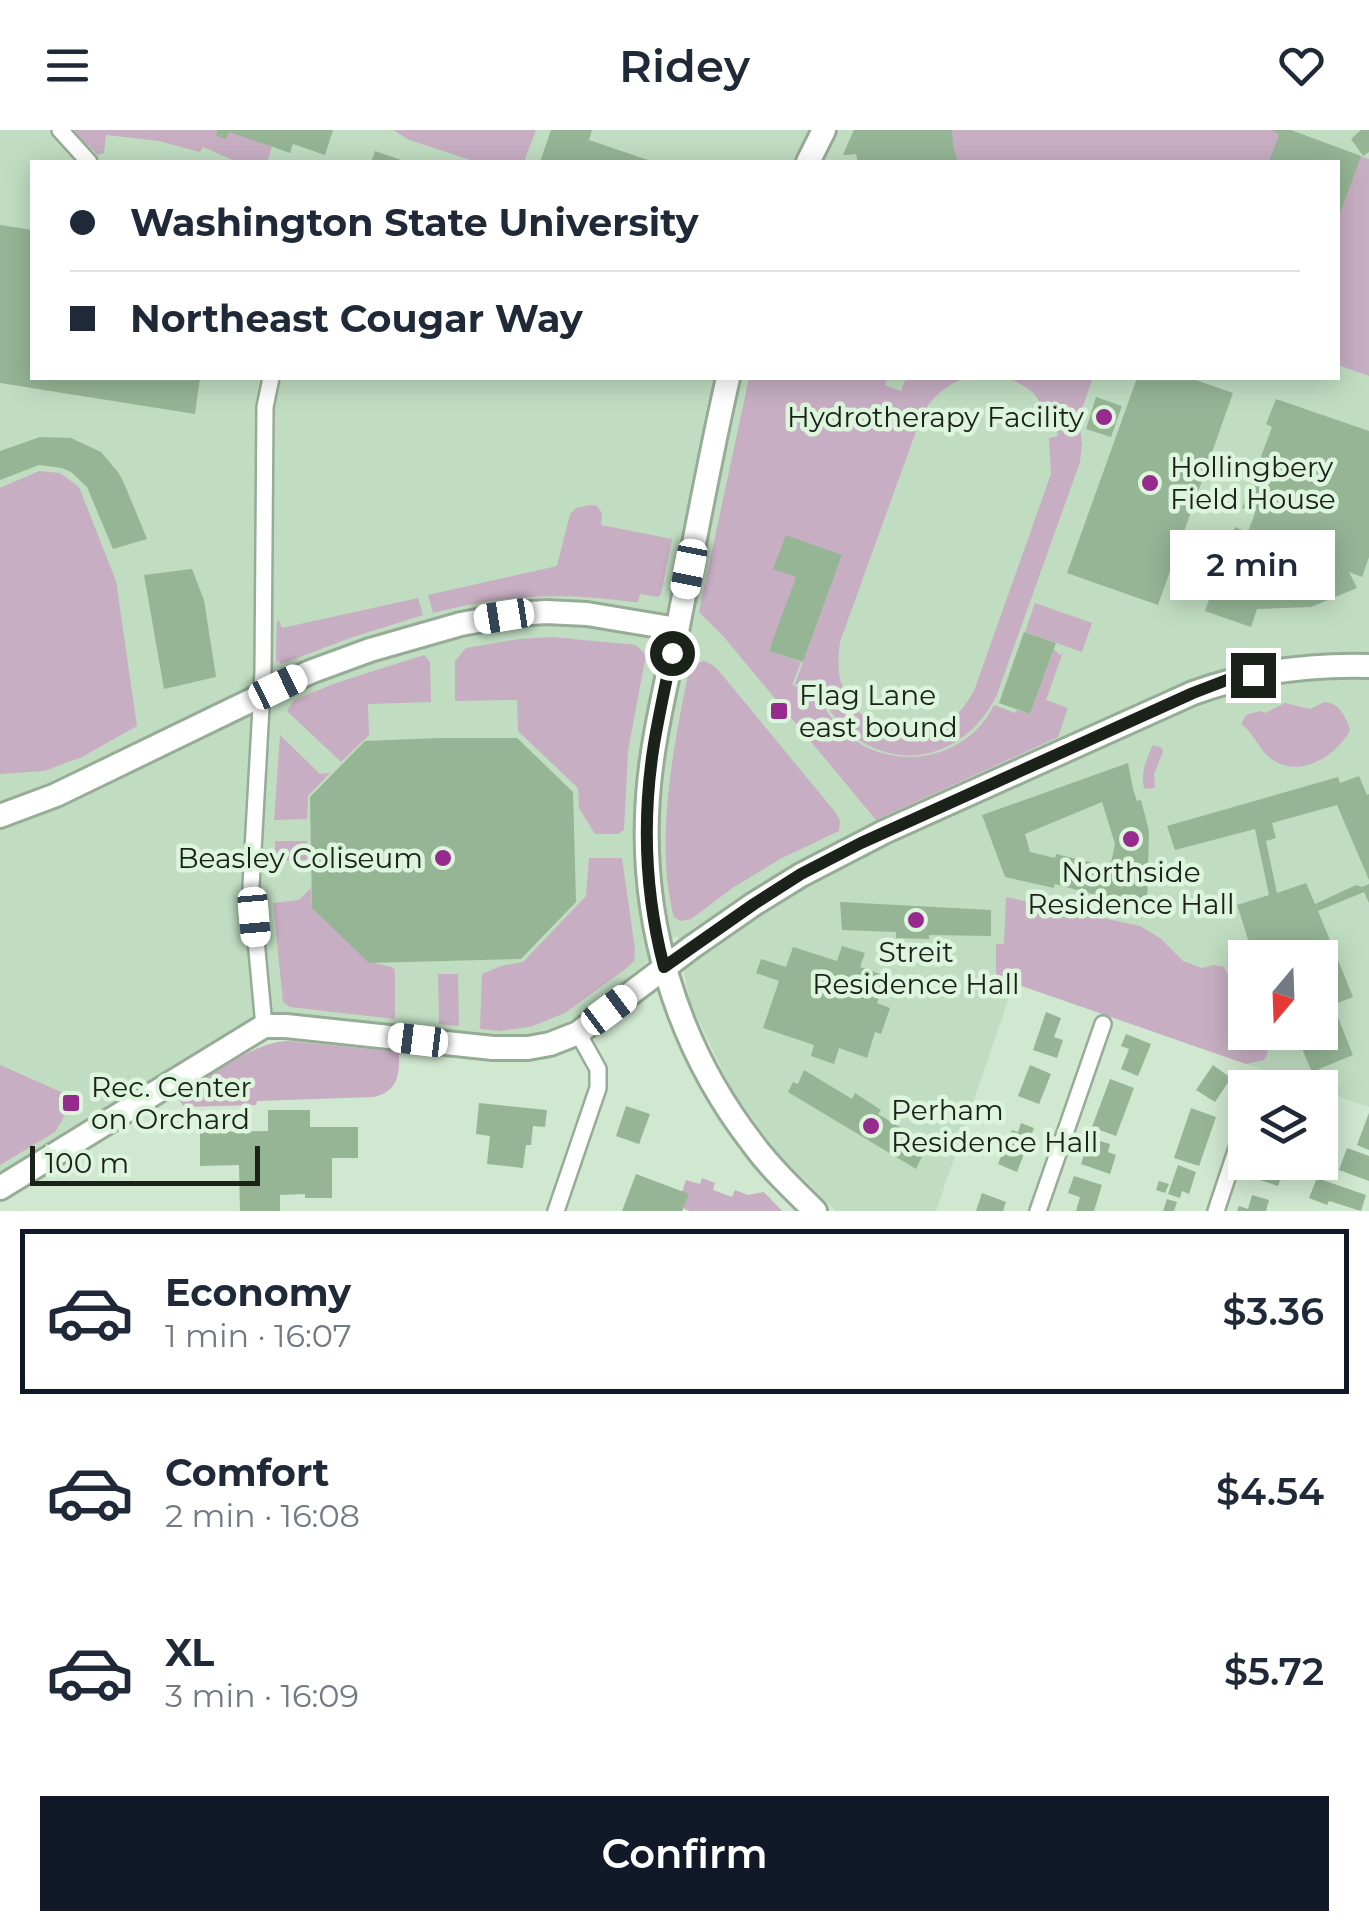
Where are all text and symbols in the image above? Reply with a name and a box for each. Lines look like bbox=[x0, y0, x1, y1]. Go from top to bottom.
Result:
icon: menu bbox=[40, 38, 95, 93]
text: Ridey bbox=[619, 38, 750, 93]
icon: heart bbox=[1274, 38, 1329, 93]
text: Washington State University bbox=[130, 199, 699, 246]
text: Northeast Cougar Way bbox=[130, 295, 583, 342]
place label: Hydrotherapy Facility bbox=[787, 400, 1085, 434]
marker: Hydrotherapy Facility bbox=[1093, 406, 1115, 428]
place label: Hollingbery Field House bbox=[1170, 450, 1336, 516]
marker: Hollingbery Field House bbox=[1139, 472, 1161, 494]
callout: 2 min bbox=[1170, 530, 1336, 600]
car bbox=[669, 537, 709, 601]
text: 2 min bbox=[1206, 545, 1299, 584]
car bbox=[472, 596, 536, 636]
route start bbox=[650, 631, 695, 676]
route end bbox=[1231, 653, 1276, 698]
car bbox=[244, 660, 312, 714]
place label: Flag Lane east bound bbox=[799, 678, 958, 744]
marker: Flag Lane east bound bbox=[768, 700, 790, 722]
marker: Northside Residence Hall bbox=[1120, 828, 1142, 850]
place label: Beasley Coliseum bbox=[178, 841, 423, 875]
marker: Beasley Coliseum bbox=[432, 847, 454, 869]
place label: Northside Residence Hall bbox=[1027, 855, 1235, 921]
car bbox=[236, 886, 272, 948]
marker: Streit Residence Hall bbox=[905, 909, 927, 931]
place label: Streit Residence Hall bbox=[812, 935, 1020, 1001]
north arrow bbox=[1228, 940, 1338, 1050]
map controls bbox=[1228, 940, 1338, 1180]
car bbox=[576, 980, 642, 1040]
car bbox=[386, 1021, 450, 1059]
place label: Rec. Center on Orchard bbox=[91, 1070, 252, 1136]
button: layers bbox=[1228, 1070, 1338, 1180]
marker: Rec. Center on Orchard bbox=[60, 1092, 82, 1114]
place label: Perham Residence Hall bbox=[891, 1093, 1098, 1159]
marker: Perham Residence Hall bbox=[860, 1115, 882, 1137]
scale bar bbox=[30, 1141, 260, 1186]
text: 100 m bbox=[45, 1146, 129, 1180]
icon: car bbox=[45, 1267, 135, 1357]
text: Economy bbox=[165, 1269, 351, 1316]
text: $3.36 bbox=[1223, 1288, 1324, 1335]
text: 1 min · 16:07 bbox=[165, 1316, 352, 1355]
icon: car bbox=[45, 1447, 135, 1537]
text: Comfort bbox=[165, 1449, 329, 1496]
text: $4.54 bbox=[1216, 1468, 1324, 1515]
text: 2 min · 16:08 bbox=[165, 1496, 360, 1535]
icon: car bbox=[45, 1627, 135, 1717]
text: XL bbox=[165, 1629, 214, 1676]
text: $5.72 bbox=[1224, 1648, 1324, 1695]
text: 3 min · 16:09 bbox=[165, 1676, 359, 1715]
button: Confirm bbox=[40, 1796, 1329, 1911]

